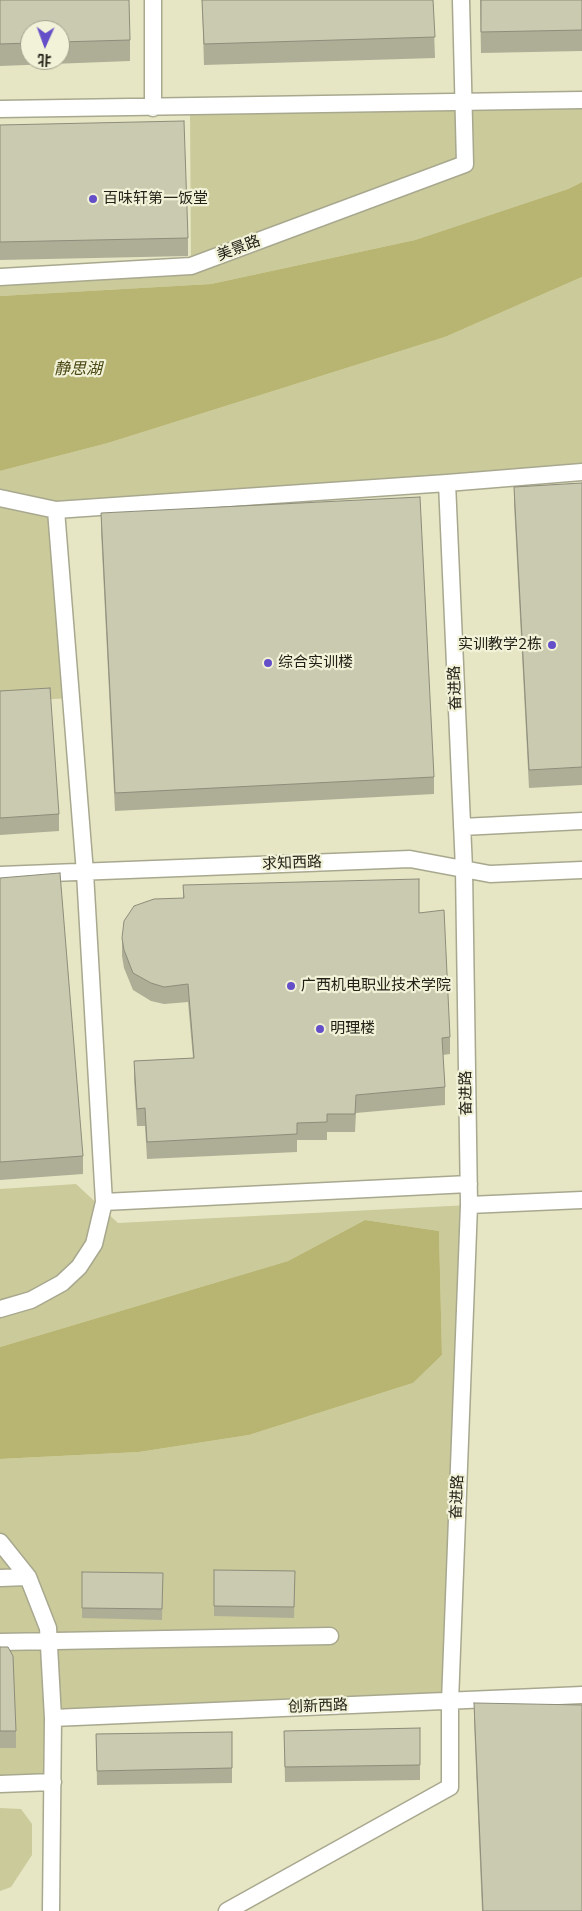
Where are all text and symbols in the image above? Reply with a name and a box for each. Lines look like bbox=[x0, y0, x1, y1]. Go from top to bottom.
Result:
north arrow bbox=[20, 20, 70, 70]
text: 北 bbox=[37, 50, 52, 69]
place label: 百味轩第一饭堂 bbox=[103, 190, 208, 208]
marker: 百味轩第一饭堂 bbox=[87, 193, 99, 205]
street label: 美景路 bbox=[215, 233, 263, 265]
water label: 静思湖 bbox=[54, 360, 102, 380]
place label: 实训教学2栋 bbox=[458, 636, 542, 654]
marker: 实训教学2栋 bbox=[546, 639, 558, 651]
place label: 综合实训楼 bbox=[278, 654, 353, 672]
marker: 综合实训楼 bbox=[262, 657, 274, 669]
street label: 奋进路 bbox=[446, 665, 466, 711]
street label: 求知西路 bbox=[262, 854, 322, 874]
place label: 广西机电职业技术学院 bbox=[301, 977, 451, 995]
marker: 广西机电职业技术学院 bbox=[285, 980, 297, 992]
place label: 明理楼 bbox=[330, 1020, 375, 1038]
marker: 明理楼 bbox=[314, 1023, 326, 1035]
street label: 奋进路 bbox=[458, 1070, 476, 1116]
street label: 奋进路 bbox=[448, 1474, 468, 1520]
street label: 创新西路 bbox=[288, 1697, 348, 1717]

